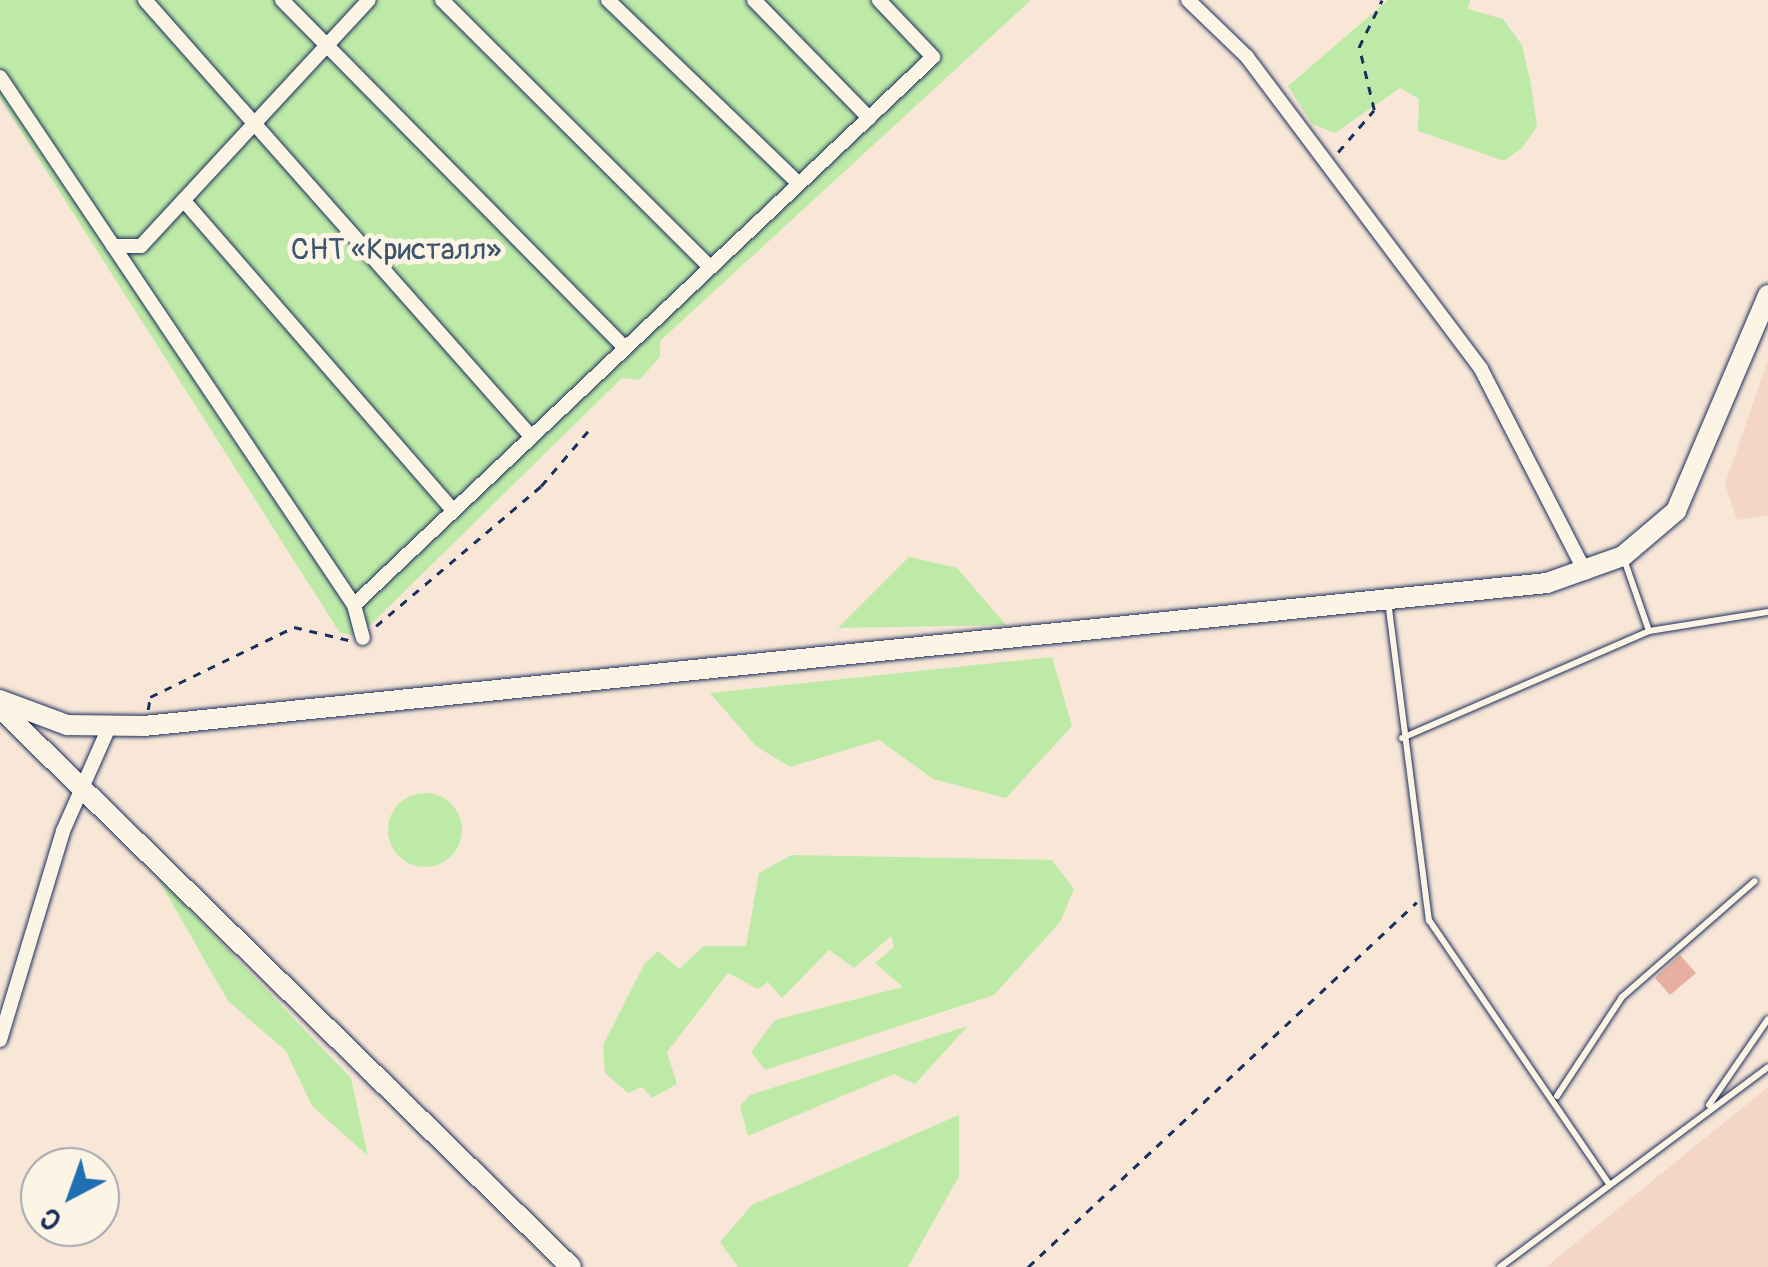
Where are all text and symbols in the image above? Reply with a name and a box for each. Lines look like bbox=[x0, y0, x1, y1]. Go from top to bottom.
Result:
park label: СНТ «Кристалл» bbox=[291, 232, 501, 268]
north arrow bbox=[20, 1147, 120, 1247]
text: С bbox=[33, 1200, 69, 1237]

